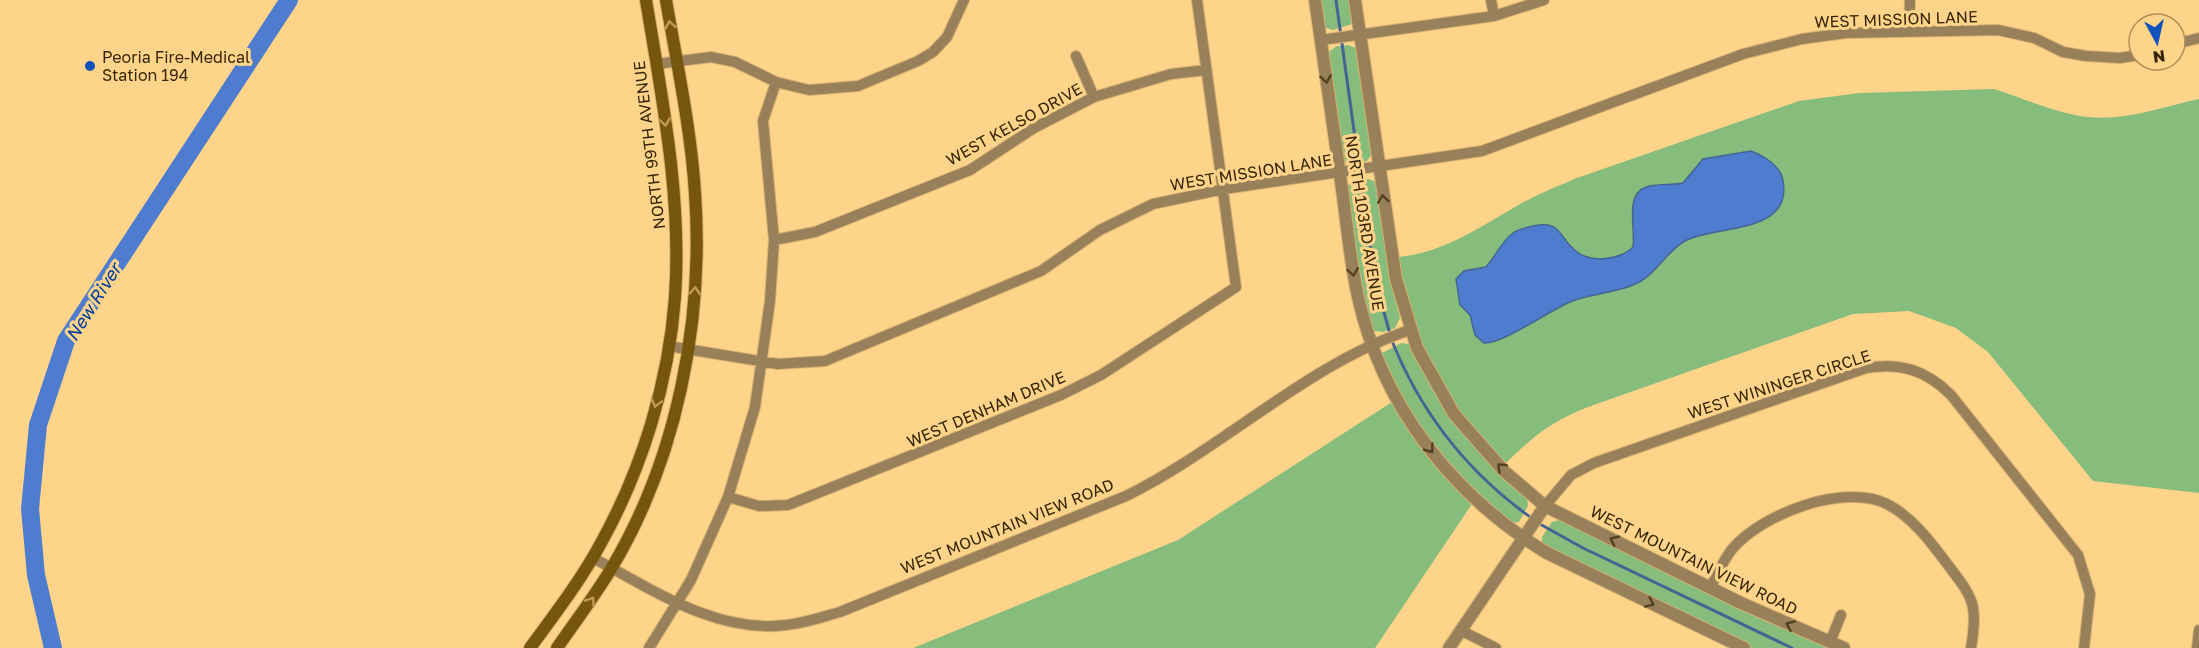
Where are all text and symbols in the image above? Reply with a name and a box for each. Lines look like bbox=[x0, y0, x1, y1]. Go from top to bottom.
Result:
street label: WEST MISSION LANE bbox=[1814, 6, 1978, 32]
north arrow bbox=[2127, 12, 2187, 72]
one-way arrow bbox=[665, 20, 677, 29]
text: N bbox=[2152, 46, 2167, 68]
place label: Peoria Fire-Medical Station 194 bbox=[102, 47, 250, 85]
marker: Peoria Fire-Medical Station 194 bbox=[83, 59, 97, 73]
street label: NORTH 99TH AVENUE bbox=[629, 60, 669, 230]
one-way arrow bbox=[1320, 74, 1332, 83]
street label: WEST KELSO DRIVE bbox=[943, 78, 1085, 170]
one-way arrow bbox=[658, 118, 670, 127]
street label: NORTH 103RD AVENUE bbox=[1341, 134, 1389, 312]
street label: WEST MISSION LANE bbox=[1169, 149, 1333, 195]
one-way arrow bbox=[1378, 194, 1390, 204]
water label: New River bbox=[61, 257, 127, 345]
one-way arrow bbox=[1346, 267, 1359, 277]
one-way arrow bbox=[688, 287, 701, 296]
street label: WEST WININGER CIRCLE bbox=[1685, 345, 1873, 423]
street label: WEST DENHAM DRIVE bbox=[904, 366, 1068, 452]
one-way arrow bbox=[651, 397, 663, 408]
one-way arrow bbox=[1422, 442, 1433, 453]
one-way arrow bbox=[1497, 464, 1508, 475]
street label: WEST MOUNTAIN VIEW ROAD bbox=[897, 474, 1117, 578]
street label: WEST MOUNTAIN VIEW ROAD bbox=[1587, 501, 1801, 619]
one-way arrow bbox=[1610, 536, 1621, 548]
one-way arrow bbox=[584, 596, 595, 607]
one-way arrow bbox=[1643, 596, 1654, 608]
one-way arrow bbox=[1785, 620, 1796, 632]

